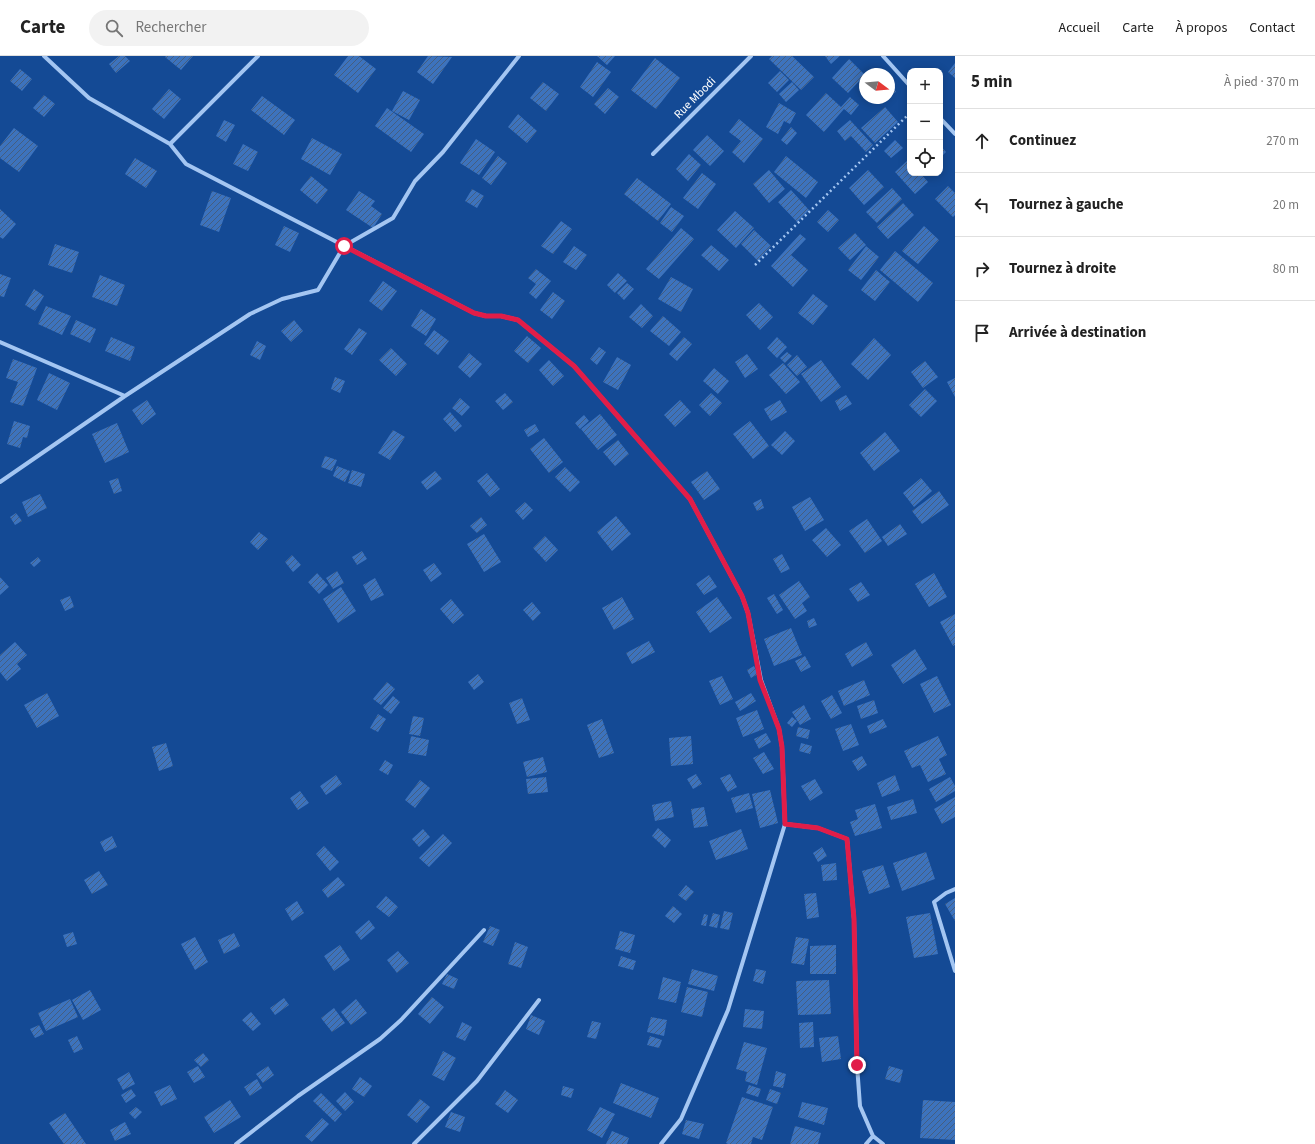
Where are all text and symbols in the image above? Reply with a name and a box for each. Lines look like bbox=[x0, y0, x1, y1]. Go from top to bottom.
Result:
search box bbox=[89, 10, 369, 46]
text: Carte bbox=[20, 14, 65, 41]
icon: search bbox=[103, 17, 125, 39]
text: Rechercher bbox=[135, 17, 206, 38]
text: Accueil bbox=[1059, 18, 1100, 38]
text: Carte bbox=[1122, 18, 1154, 38]
text: À propos bbox=[1176, 18, 1227, 38]
text: Contact bbox=[1249, 18, 1295, 38]
north arrow bbox=[859, 68, 895, 104]
map controls bbox=[907, 68, 943, 176]
button: + bbox=[907, 68, 943, 104]
text: 5 min bbox=[971, 70, 1012, 94]
street label: Rue Mbodi bbox=[670, 73, 720, 123]
text: À pied · 370 m bbox=[1224, 73, 1299, 91]
button: − bbox=[907, 104, 943, 140]
icon: ahead bbox=[971, 130, 993, 152]
text: Continuez bbox=[1009, 130, 1076, 151]
text: 270 m bbox=[1266, 132, 1299, 150]
button: locate bbox=[907, 140, 943, 176]
icon: left bbox=[971, 194, 993, 216]
text: Tournez à gauche bbox=[1009, 194, 1124, 215]
text: 20 m bbox=[1273, 196, 1299, 214]
route start bbox=[335, 237, 353, 255]
icon: right bbox=[971, 258, 993, 280]
text: Tournez à droite bbox=[1009, 258, 1116, 279]
text: 80 m bbox=[1273, 260, 1299, 278]
icon: arrive bbox=[971, 322, 993, 344]
text: Arrivée à destination bbox=[1009, 322, 1146, 343]
route end bbox=[848, 1056, 866, 1074]

